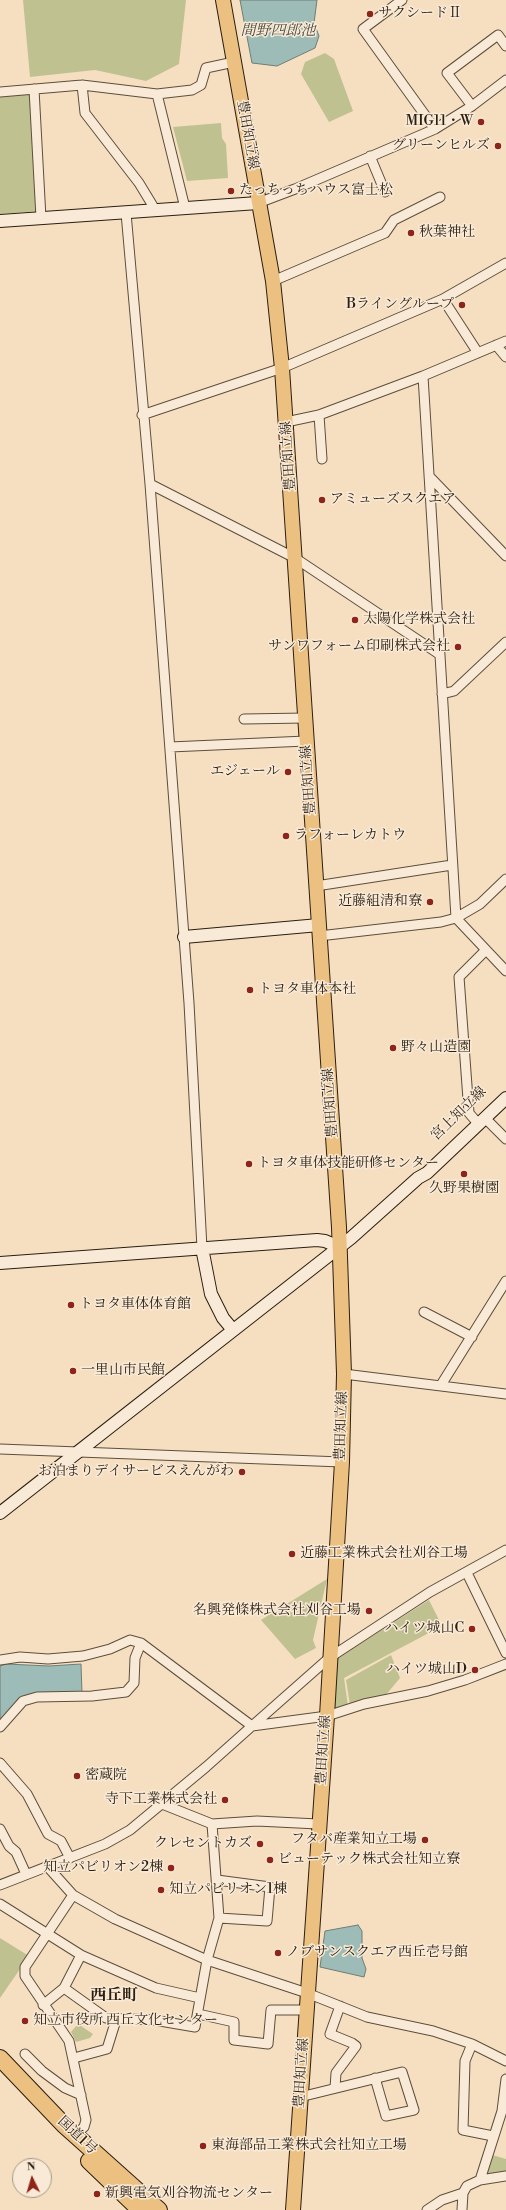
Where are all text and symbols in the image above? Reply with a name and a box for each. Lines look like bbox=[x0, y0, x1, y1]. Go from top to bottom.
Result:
place label: サクシードⅡ bbox=[378, 6, 462, 22]
marker: サクシードⅡ bbox=[365, 9, 375, 19]
water label: 間野四郎池 bbox=[241, 22, 315, 40]
street label: 豊田知立線 bbox=[233, 99, 261, 171]
place label: MIG11・W bbox=[406, 114, 473, 130]
marker: MIG11・W bbox=[476, 117, 486, 127]
place label: グリーンヒルズ bbox=[392, 138, 490, 154]
marker: グリーンヒルズ bbox=[493, 141, 503, 151]
place label: たっちっちハウス富士松 bbox=[239, 183, 393, 199]
marker: たっちっちハウス富士松 bbox=[226, 186, 236, 196]
place label: 秋葉神社 bbox=[419, 225, 475, 241]
marker: 秋葉神社 bbox=[406, 228, 416, 238]
place label: Bライングループ bbox=[346, 297, 454, 313]
marker: Bライングループ bbox=[457, 300, 467, 310]
street label: 豊田知立線 bbox=[278, 420, 300, 492]
place label: アミューズスクエア bbox=[330, 492, 456, 508]
marker: アミューズスクエア bbox=[317, 495, 327, 505]
place label: 太陽化学株式会社 bbox=[363, 612, 475, 628]
marker: 太陽化学株式会社 bbox=[350, 615, 360, 625]
place label: サンワフォーム印刷株式会社 bbox=[268, 639, 450, 655]
marker: サンワフォーム印刷株式会社 bbox=[453, 642, 463, 652]
street label: 豊田知立線 bbox=[298, 744, 320, 816]
place label: エジェール bbox=[210, 764, 280, 780]
marker: エジェール bbox=[283, 767, 293, 777]
place label: ラフォーレカトウ bbox=[294, 828, 406, 844]
marker: ラフォーレカトウ bbox=[281, 831, 291, 841]
place label: 近藤組清和寮 bbox=[338, 894, 422, 910]
marker: 近藤組清和寮 bbox=[425, 897, 435, 907]
place label: トヨタ車体本社 bbox=[258, 982, 356, 998]
marker: トヨタ車体本社 bbox=[245, 985, 255, 995]
place label: 野々山造園 bbox=[401, 1040, 471, 1056]
marker: 野々山造園 bbox=[388, 1043, 398, 1053]
street label: 豊田知立線 bbox=[320, 1067, 342, 1139]
street label: 宮上知立線 bbox=[428, 1084, 490, 1144]
place label: トヨタ車体技能研修センター bbox=[257, 1156, 439, 1172]
marker: トヨタ車体技能研修センター bbox=[244, 1159, 254, 1169]
marker: 久野果樹園 bbox=[459, 1169, 469, 1179]
place label: 久野果樹園 bbox=[429, 1181, 499, 1197]
place label: トヨタ車体体育館 bbox=[79, 1297, 191, 1313]
marker: トヨタ車体体育館 bbox=[66, 1300, 76, 1310]
place label: 一里山市民館 bbox=[81, 1363, 165, 1379]
marker: 一里山市民館 bbox=[68, 1366, 78, 1376]
street label: 豊田知立線 bbox=[332, 1391, 352, 1461]
place label: お泊まりデイサービスえんがわ bbox=[38, 1464, 234, 1480]
marker: お泊まりデイサービスえんがわ bbox=[237, 1467, 247, 1477]
place label: 近藤工業株式会社刈谷工場 bbox=[300, 1546, 468, 1562]
marker: 近藤工業株式会社刈谷工場 bbox=[287, 1549, 297, 1559]
place label: 名興発條株式会社刈谷工場 bbox=[193, 1603, 361, 1619]
marker: 名興発條株式会社刈谷工場 bbox=[364, 1606, 374, 1616]
place label: ハイツ城山C bbox=[384, 1621, 464, 1637]
marker: ハイツ城山C bbox=[467, 1624, 477, 1634]
place label: ハイツ城山D bbox=[386, 1662, 467, 1678]
marker: ハイツ城山D bbox=[470, 1665, 480, 1675]
street label: 豊田知立線 bbox=[313, 1714, 335, 1786]
place label: 密蔵院 bbox=[85, 1768, 127, 1784]
marker: 密蔵院 bbox=[72, 1771, 82, 1781]
place label: 寺下工業株式会社 bbox=[105, 1792, 217, 1808]
marker: 寺下工業株式会社 bbox=[220, 1795, 230, 1805]
place label: フタバ産業知立工場 bbox=[291, 1832, 417, 1848]
marker: フタバ産業知立工場 bbox=[420, 1835, 430, 1845]
place label: クレセントカズ bbox=[154, 1836, 252, 1852]
marker: クレセントカズ bbox=[255, 1839, 265, 1849]
place label: ビューテック株式会社知立寮 bbox=[278, 1852, 460, 1868]
marker: ビューテック株式会社知立寮 bbox=[265, 1855, 275, 1865]
place label: 知立パビリオン2棟 bbox=[43, 1860, 163, 1876]
marker: 知立パビリオン2棟 bbox=[166, 1863, 176, 1873]
place label: 知立パビリオン1棟 bbox=[169, 1882, 287, 1898]
marker: 知立パビリオン1棟 bbox=[156, 1885, 166, 1895]
place label: ノブサンスクエア西丘壱号館 bbox=[286, 1945, 468, 1961]
marker: ノブサンスクエア西丘壱号館 bbox=[273, 1948, 283, 1958]
district label: 西丘町 bbox=[90, 1986, 138, 2006]
place label: 知立市役所 西丘文化センター bbox=[33, 2013, 218, 2029]
marker: 知立市役所 西丘文化センター bbox=[20, 2016, 30, 2026]
street label: 豊田知立線 bbox=[291, 2037, 313, 2109]
street label: 国道1号 bbox=[54, 2113, 100, 2159]
place label: 東海部品工業株式会社知立工場 bbox=[211, 2138, 407, 2154]
marker: 東海部品工業株式会社知立工場 bbox=[198, 2141, 208, 2151]
north arrow bbox=[12, 2158, 52, 2198]
text: N bbox=[26, 2160, 36, 2174]
place label: 新興電気刈谷物流センター bbox=[105, 2186, 273, 2202]
marker: 新興電気刈谷物流センター bbox=[92, 2189, 102, 2199]

